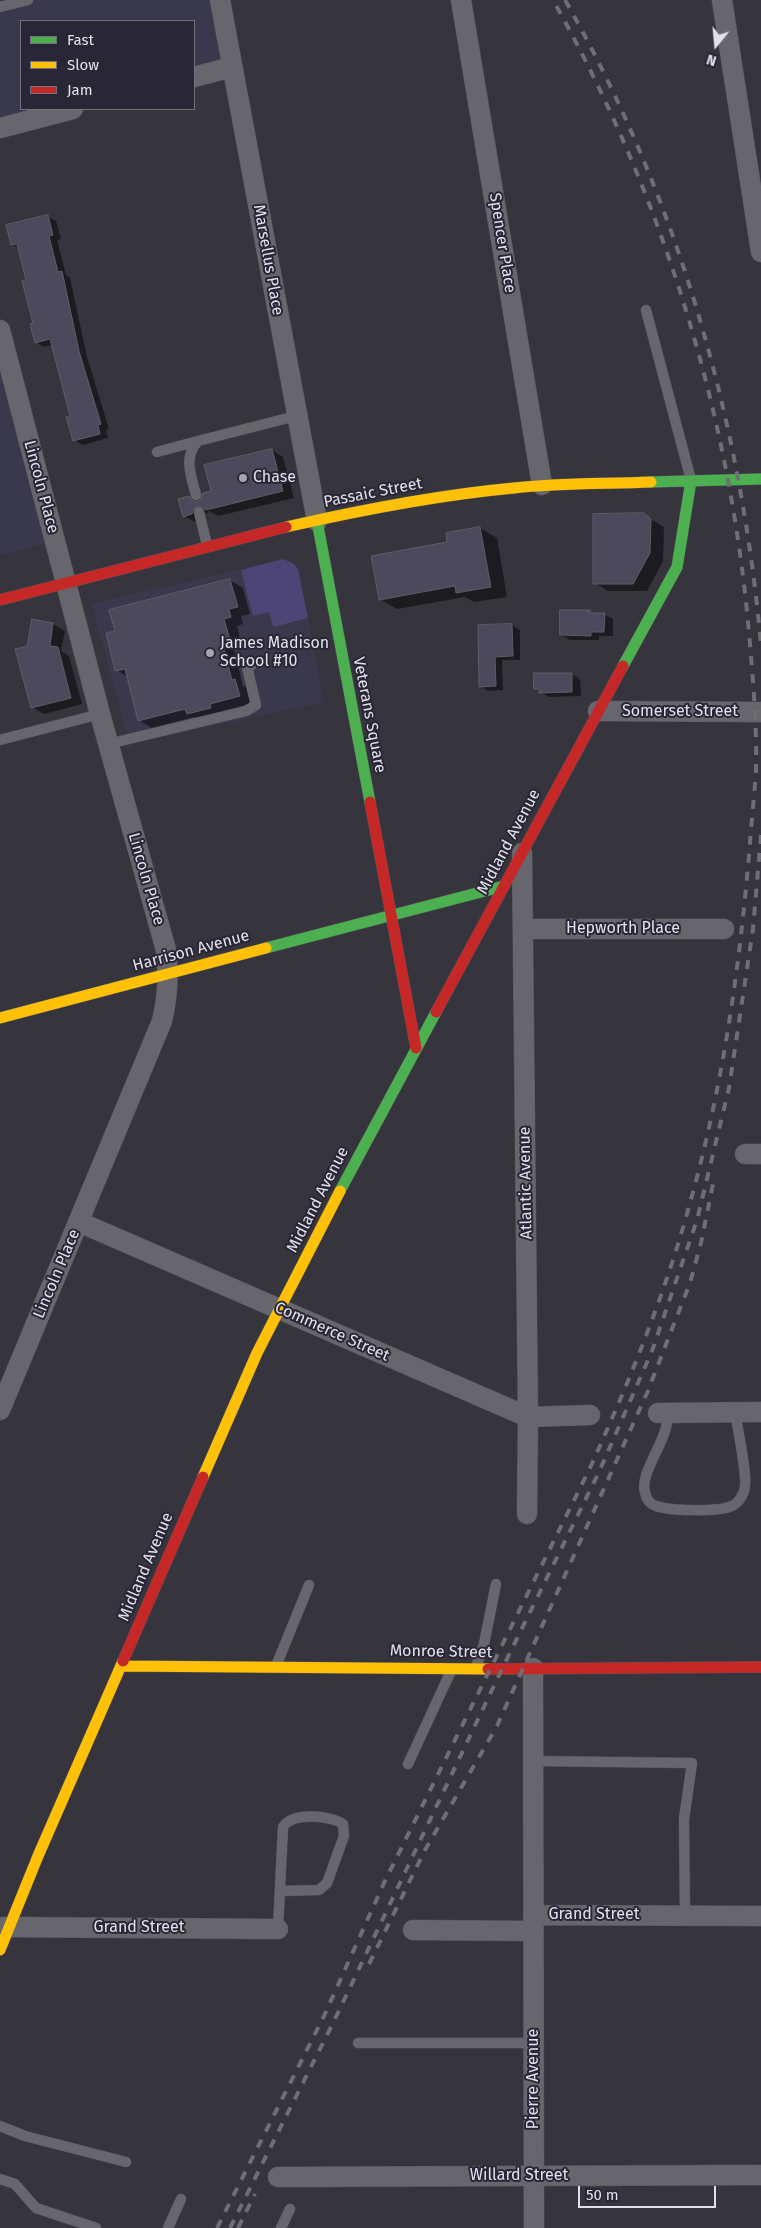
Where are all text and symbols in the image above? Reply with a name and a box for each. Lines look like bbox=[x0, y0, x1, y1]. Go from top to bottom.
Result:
legend bbox=[20, 20, 195, 110]
north arrow bbox=[691, 20, 741, 70]
text: Fast bbox=[67, 31, 94, 49]
text: N bbox=[705, 50, 718, 69]
text: Slow bbox=[67, 56, 99, 74]
text: Jam bbox=[67, 81, 93, 99]
street label: Spencer Place bbox=[485, 191, 519, 295]
street label: Marsellus Place bbox=[249, 203, 287, 317]
street label: Lincoln Place bbox=[19, 438, 63, 536]
place label: Chase bbox=[253, 468, 296, 488]
marker: Chase bbox=[237, 472, 249, 484]
street label: Passaic Street bbox=[322, 474, 424, 512]
place label: James Madison School #10 bbox=[220, 634, 329, 672]
marker: James Madison School #10 bbox=[204, 647, 216, 659]
street label: Veterans Square bbox=[348, 655, 390, 775]
street label: Somerset Street bbox=[622, 702, 738, 722]
street label: Midland Avenue bbox=[473, 786, 545, 898]
street label: Lincoln Place bbox=[124, 831, 168, 927]
street label: Hepworth Place bbox=[566, 919, 680, 939]
street label: Harrison Avenue bbox=[131, 926, 251, 976]
street label: Atlantic Avenue bbox=[515, 1126, 537, 1240]
street label: Midland Avenue bbox=[283, 1144, 353, 1256]
street label: Lincoln Place bbox=[30, 1226, 84, 1322]
street label: Commerce Street bbox=[272, 1298, 392, 1366]
street label: Midland Avenue bbox=[114, 1510, 178, 1624]
street label: Monroe Street bbox=[390, 1642, 492, 1662]
street label: Grand Street bbox=[548, 1905, 640, 1925]
street label: Grand Street bbox=[93, 1918, 185, 1938]
street label: Pierre Avenue bbox=[524, 2029, 544, 2129]
street label: Willard Street bbox=[470, 2166, 568, 2186]
scale bar bbox=[581, 2176, 718, 2208]
text: 50 m bbox=[586, 2186, 619, 2204]

